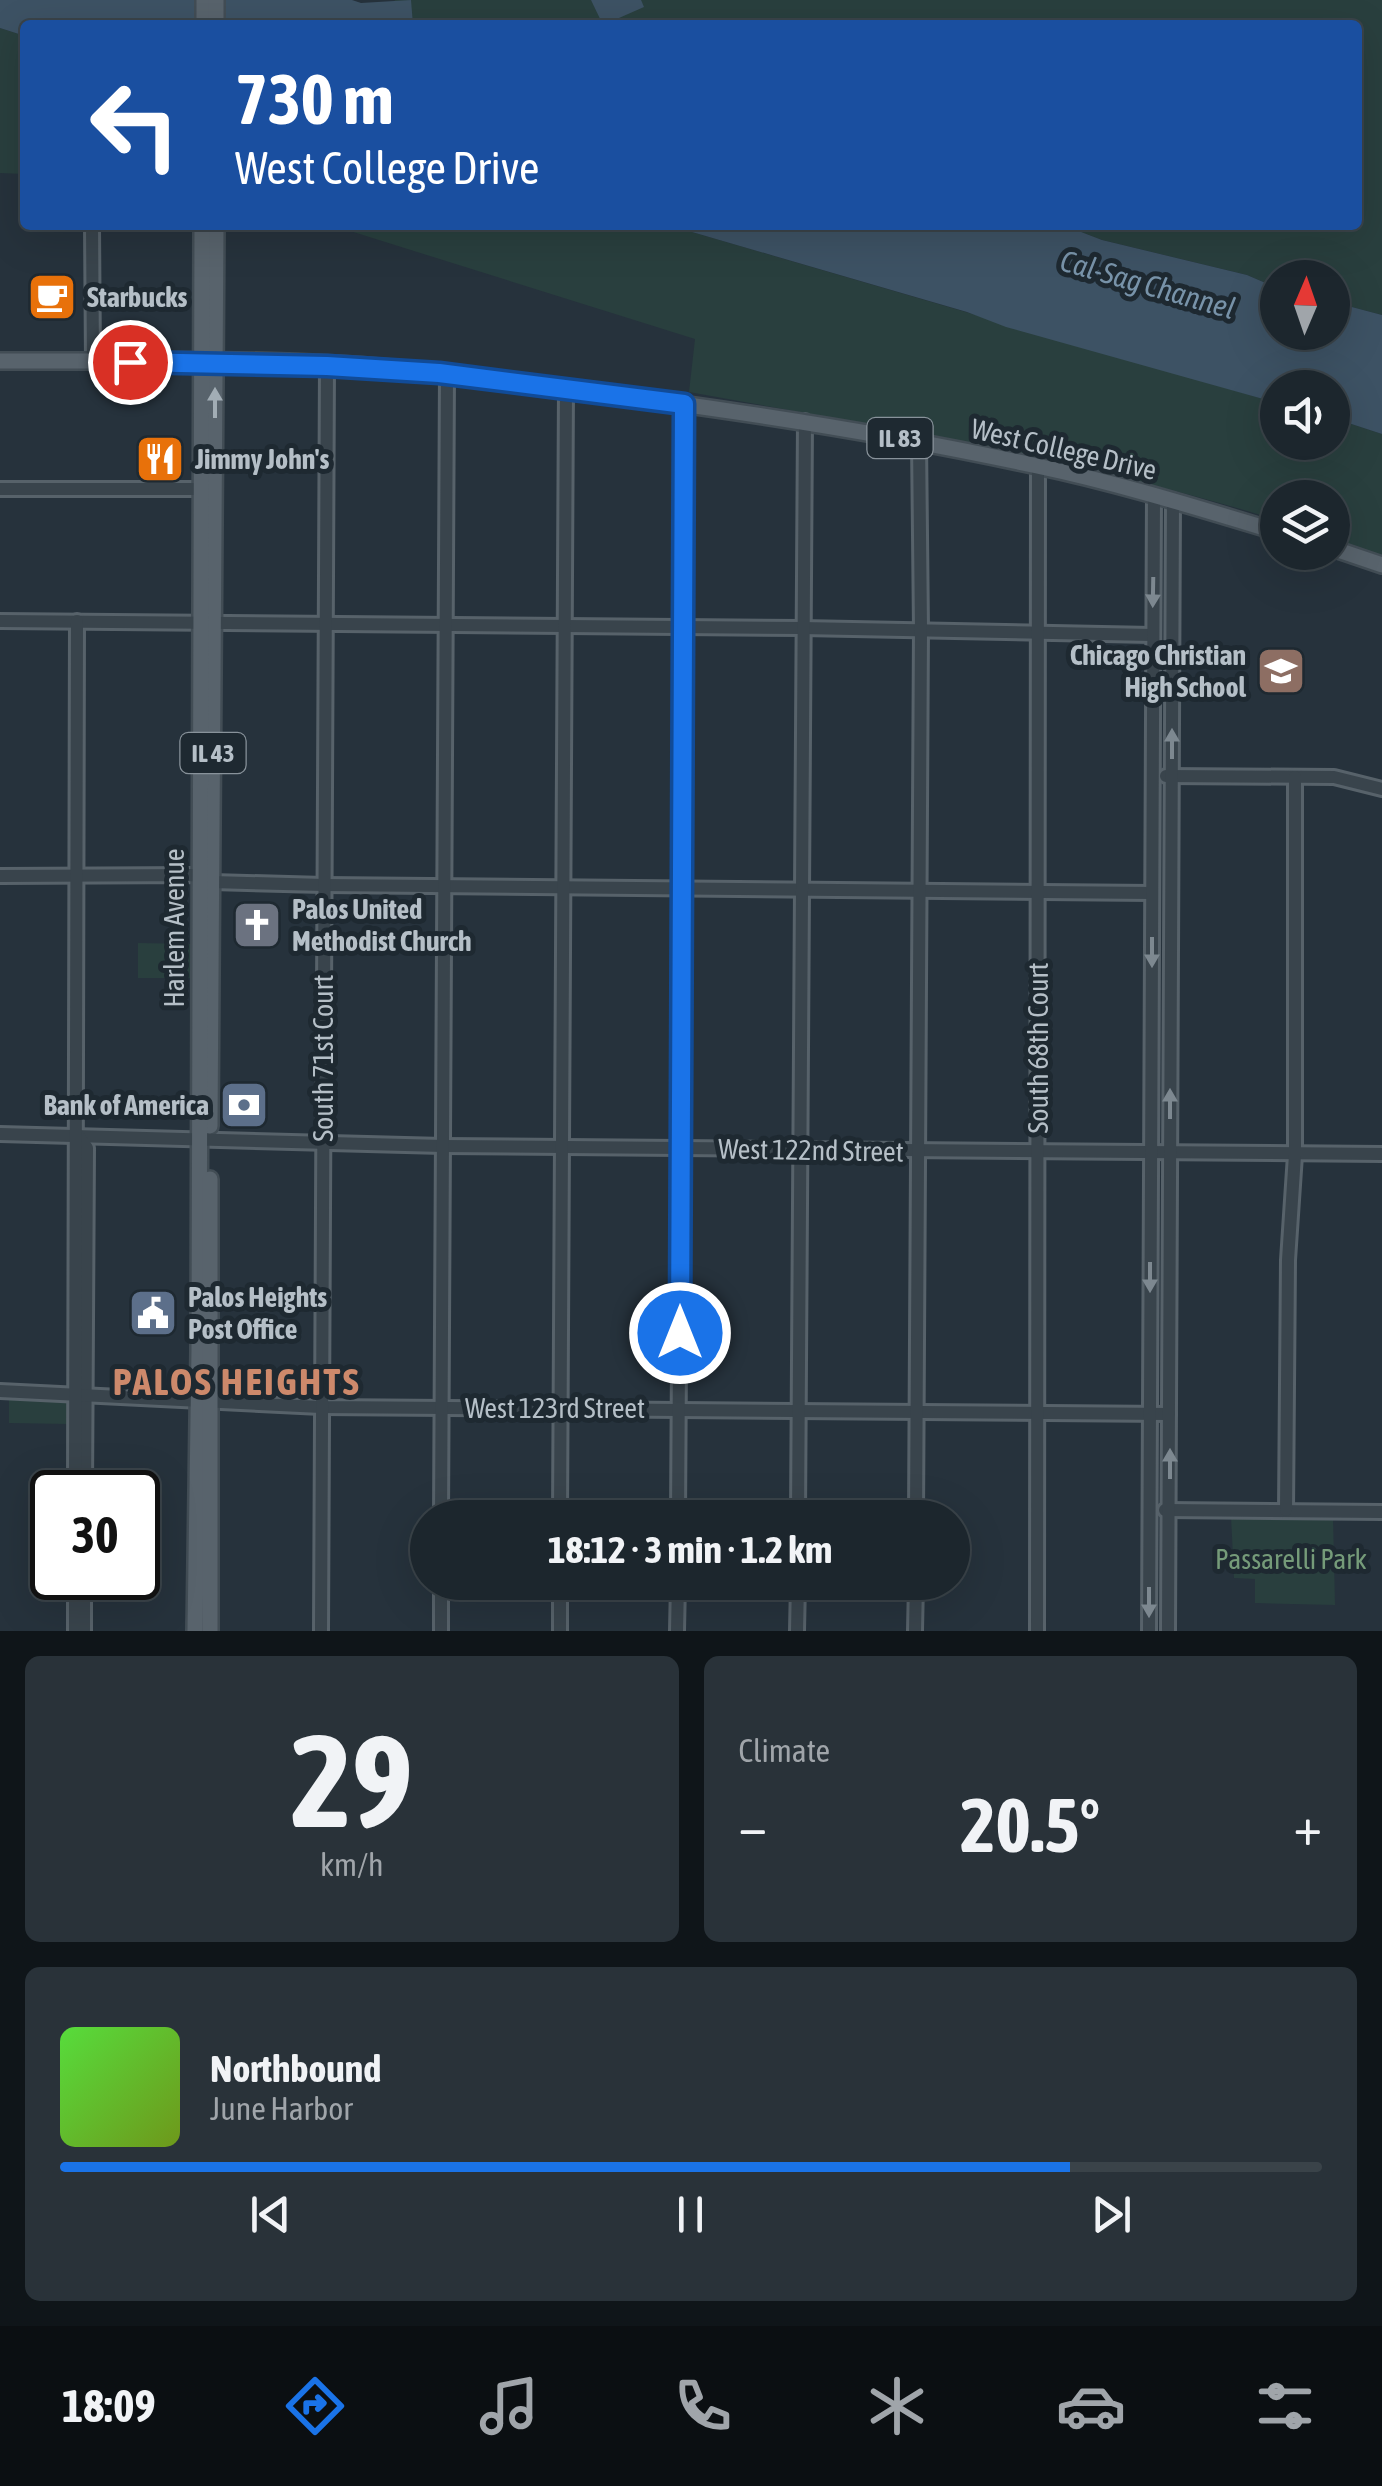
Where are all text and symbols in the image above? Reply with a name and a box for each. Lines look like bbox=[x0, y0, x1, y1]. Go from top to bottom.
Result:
text: 730 m bbox=[235, 59, 394, 139]
icon: left bbox=[70, 60, 200, 190]
text: West College Drive bbox=[235, 142, 539, 194]
water label: Cal-Sag Channel bbox=[1057, 243, 1239, 325]
north arrow bbox=[1260, 260, 1350, 350]
map controls bbox=[1260, 260, 1350, 570]
cafe icon: Starbucks bbox=[26, 271, 78, 323]
place label: Starbucks bbox=[87, 281, 188, 313]
pin bbox=[88, 320, 173, 405]
icon: arrive bbox=[103, 335, 158, 390]
button: sound bbox=[1260, 370, 1350, 460]
one-way arrow bbox=[207, 386, 223, 418]
street label: West College Drive bbox=[968, 412, 1160, 486]
road number: IL 83 bbox=[868, 418, 932, 458]
restaurant icon: Jimmy John's bbox=[134, 433, 186, 485]
place label: Jimmy John's bbox=[194, 443, 329, 475]
button: layers bbox=[1260, 480, 1350, 570]
one-way arrow bbox=[1144, 577, 1160, 609]
place label: Chicago Christian High School bbox=[1070, 639, 1247, 703]
school or university icon: Chicago Christian High School bbox=[1255, 645, 1307, 697]
one-way arrow bbox=[1164, 727, 1180, 759]
road number: IL 43 bbox=[180, 733, 246, 773]
street label: Harlem Avenue bbox=[158, 849, 190, 1007]
place label: Palos United Methodist Church bbox=[292, 893, 472, 957]
church icon: Palos United Methodist Church bbox=[231, 899, 283, 951]
one-way arrow bbox=[1143, 937, 1159, 969]
street label: South 68th Court bbox=[1022, 962, 1054, 1134]
street label: South 71st Court bbox=[307, 974, 339, 1142]
bank icon: Bank of America bbox=[218, 1079, 270, 1131]
one-way arrow bbox=[1162, 1087, 1178, 1119]
place label: Bank of America bbox=[44, 1089, 209, 1121]
street label: West 122nd Street bbox=[718, 1132, 904, 1168]
one-way arrow bbox=[1142, 1262, 1158, 1294]
place label: Palos Heights Post Office bbox=[188, 1281, 327, 1345]
position arrow bbox=[628, 1281, 732, 1385]
public building icon: Palos Heights Post Office bbox=[127, 1287, 179, 1339]
district label: PALOS HEIGHTS bbox=[113, 1360, 361, 1403]
street label: West 123rd Street bbox=[465, 1392, 645, 1424]
one-way arrow bbox=[1162, 1447, 1178, 1479]
speed limit sign: 30 bbox=[30, 1470, 160, 1600]
text: 18:12 · 3 min · 1.2 km bbox=[548, 1528, 832, 1571]
park label: Passarelli Park bbox=[1215, 1543, 1367, 1575]
one-way arrow bbox=[1141, 1587, 1157, 1619]
text: 29 bbox=[291, 1706, 413, 1855]
text: Climate bbox=[739, 1732, 830, 1769]
text: 20.5° bbox=[960, 1782, 1100, 1868]
text: − bbox=[739, 1794, 767, 1857]
text: + bbox=[1293, 1794, 1322, 1857]
text: km/h bbox=[320, 1846, 383, 1883]
text: Northbound bbox=[210, 2047, 381, 2090]
text: June Harbor bbox=[210, 2090, 353, 2127]
icon: previous bbox=[243, 2187, 298, 2242]
icon: pause bbox=[663, 2187, 718, 2242]
icon: next bbox=[1084, 2187, 1139, 2242]
icon: directions bbox=[280, 2371, 350, 2441]
icon: music bbox=[474, 2371, 544, 2441]
icon: phone bbox=[668, 2371, 738, 2441]
icon: climate bbox=[862, 2371, 932, 2441]
icon: car bbox=[1056, 2371, 1126, 2441]
icon: filters bbox=[1250, 2371, 1320, 2441]
text: 18:09 bbox=[62, 2380, 156, 2432]

